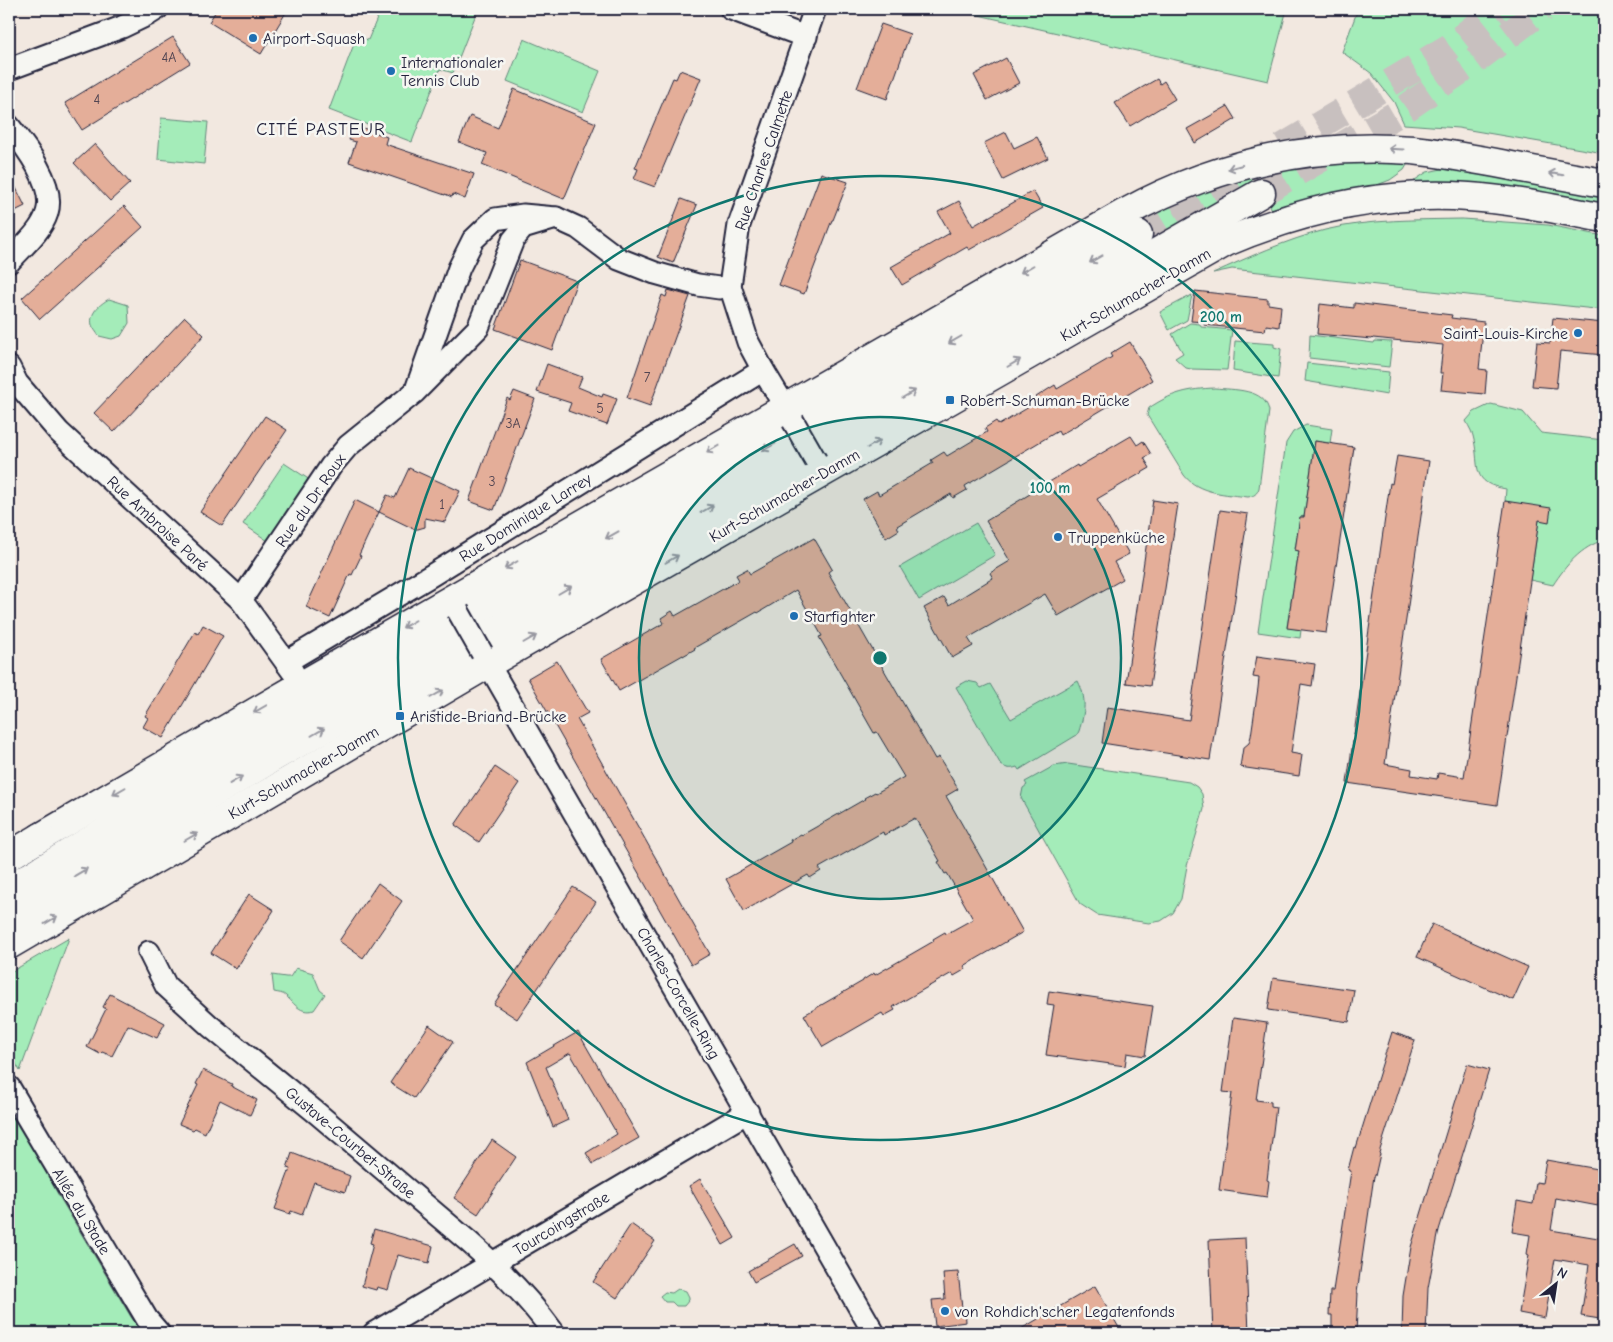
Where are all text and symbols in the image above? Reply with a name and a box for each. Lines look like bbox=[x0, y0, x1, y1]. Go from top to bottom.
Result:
place label: Airport-Squash bbox=[263, 30, 365, 48]
marker: Airport-Squash bbox=[247, 32, 259, 44]
house number: 4A bbox=[162, 49, 176, 66]
place label: Internationaler Tennis Club bbox=[401, 54, 504, 90]
marker: Internationaler Tennis Club bbox=[385, 65, 397, 77]
street label: Rue Charles Calmette bbox=[731, 88, 796, 233]
house number: 4 bbox=[94, 91, 101, 108]
district label: CITÉ PASTEUR bbox=[256, 118, 386, 140]
one-way arrow bbox=[1388, 145, 1404, 154]
one-way arrow bbox=[1228, 163, 1244, 172]
one-way arrow bbox=[1549, 169, 1565, 179]
street label: Kurt-Schumacher-Damm bbox=[1057, 244, 1214, 345]
one-way arrow bbox=[1089, 254, 1104, 264]
one-way arrow bbox=[1021, 265, 1035, 275]
text: 200 m bbox=[1200, 308, 1242, 326]
place label: Saint-Louis-Kirche bbox=[1444, 325, 1568, 343]
marker: Saint-Louis-Kirche bbox=[1572, 327, 1584, 339]
one-way arrow bbox=[948, 335, 963, 345]
one-way arrow bbox=[1007, 357, 1021, 367]
house number: 7 bbox=[644, 369, 651, 386]
one-way arrow bbox=[901, 389, 915, 399]
place label: Robert-Schuman-Brücke bbox=[960, 392, 1129, 410]
marker: Robert-Schuman-Brücke bbox=[944, 394, 956, 406]
house number: 5 bbox=[596, 400, 604, 417]
house number: 3A bbox=[505, 415, 521, 432]
one-way arrow bbox=[866, 438, 880, 448]
one-way arrow bbox=[762, 442, 776, 452]
street label: Kurt-Schumacher-Damm bbox=[706, 445, 863, 546]
one-way arrow bbox=[706, 445, 720, 455]
street label: Rue du Dr. Roux bbox=[272, 450, 350, 550]
street label: Rue Dominique Larrey bbox=[456, 469, 596, 566]
street label: Rue Ambroise Paré bbox=[103, 473, 211, 575]
house number: 3 bbox=[488, 473, 496, 490]
text: 100 m bbox=[1030, 479, 1070, 497]
house number: 1 bbox=[439, 496, 445, 513]
one-way arrow bbox=[699, 504, 713, 514]
place label: Truppenküche bbox=[1068, 529, 1165, 547]
one-way arrow bbox=[605, 530, 619, 540]
marker: Truppenküche bbox=[1052, 531, 1064, 543]
one-way arrow bbox=[664, 554, 679, 564]
one-way arrow bbox=[504, 561, 519, 571]
one-way arrow bbox=[558, 585, 573, 595]
place label: Starfighter bbox=[804, 608, 876, 626]
marker: Starfighter bbox=[788, 610, 800, 622]
one-way arrow bbox=[402, 619, 417, 629]
one-way arrow bbox=[523, 634, 537, 644]
centre of rings bbox=[871, 649, 889, 667]
one-way arrow bbox=[429, 689, 444, 698]
one-way arrow bbox=[253, 705, 267, 715]
place label: Aristide-Briand-Brücke bbox=[410, 708, 567, 726]
marker: Aristide-Briand-Brücke bbox=[394, 710, 406, 722]
street label: Kurt-Schumacher-Damm bbox=[225, 722, 382, 823]
one-way arrow bbox=[311, 727, 326, 737]
one-way arrow bbox=[228, 775, 242, 785]
one-way arrow bbox=[113, 786, 127, 796]
one-way arrow bbox=[183, 832, 197, 842]
one-way arrow bbox=[73, 866, 87, 876]
one-way arrow bbox=[43, 914, 57, 924]
street label: Charles-Corcelle-Ring bbox=[633, 924, 723, 1063]
street label: Gustave-Courbet-Straße bbox=[282, 1083, 419, 1202]
street label: Allée du Stade bbox=[48, 1165, 114, 1258]
street label: Tourcoingstraße bbox=[510, 1188, 613, 1260]
north arrow bbox=[1530, 1260, 1580, 1310]
text: N bbox=[1554, 1264, 1570, 1283]
place label: von Rohdich'scher Legatenfonds bbox=[954, 1303, 1175, 1321]
marker: von Rohdich'scher Legatenfonds bbox=[939, 1305, 951, 1317]

